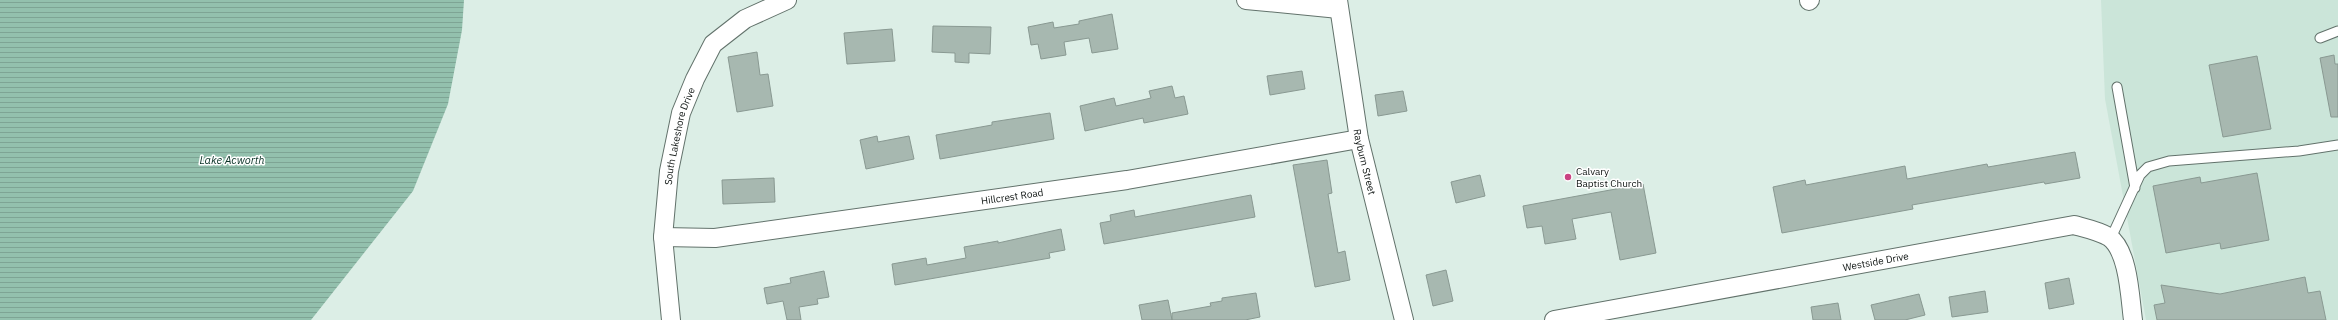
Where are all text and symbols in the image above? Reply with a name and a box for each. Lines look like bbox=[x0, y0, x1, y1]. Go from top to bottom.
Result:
street label: South Lakeshore Drive bbox=[661, 85, 698, 185]
street label: Rayburn Street bbox=[1351, 128, 1379, 196]
water label: Lake Acworth bbox=[199, 153, 265, 167]
place label: Calvary Baptist Church bbox=[1576, 165, 1642, 190]
marker: Calvary Baptist Church bbox=[1563, 172, 1573, 182]
street label: Hillcrest Road bbox=[980, 185, 1044, 207]
street label: Westside Drive bbox=[1842, 249, 1910, 274]

